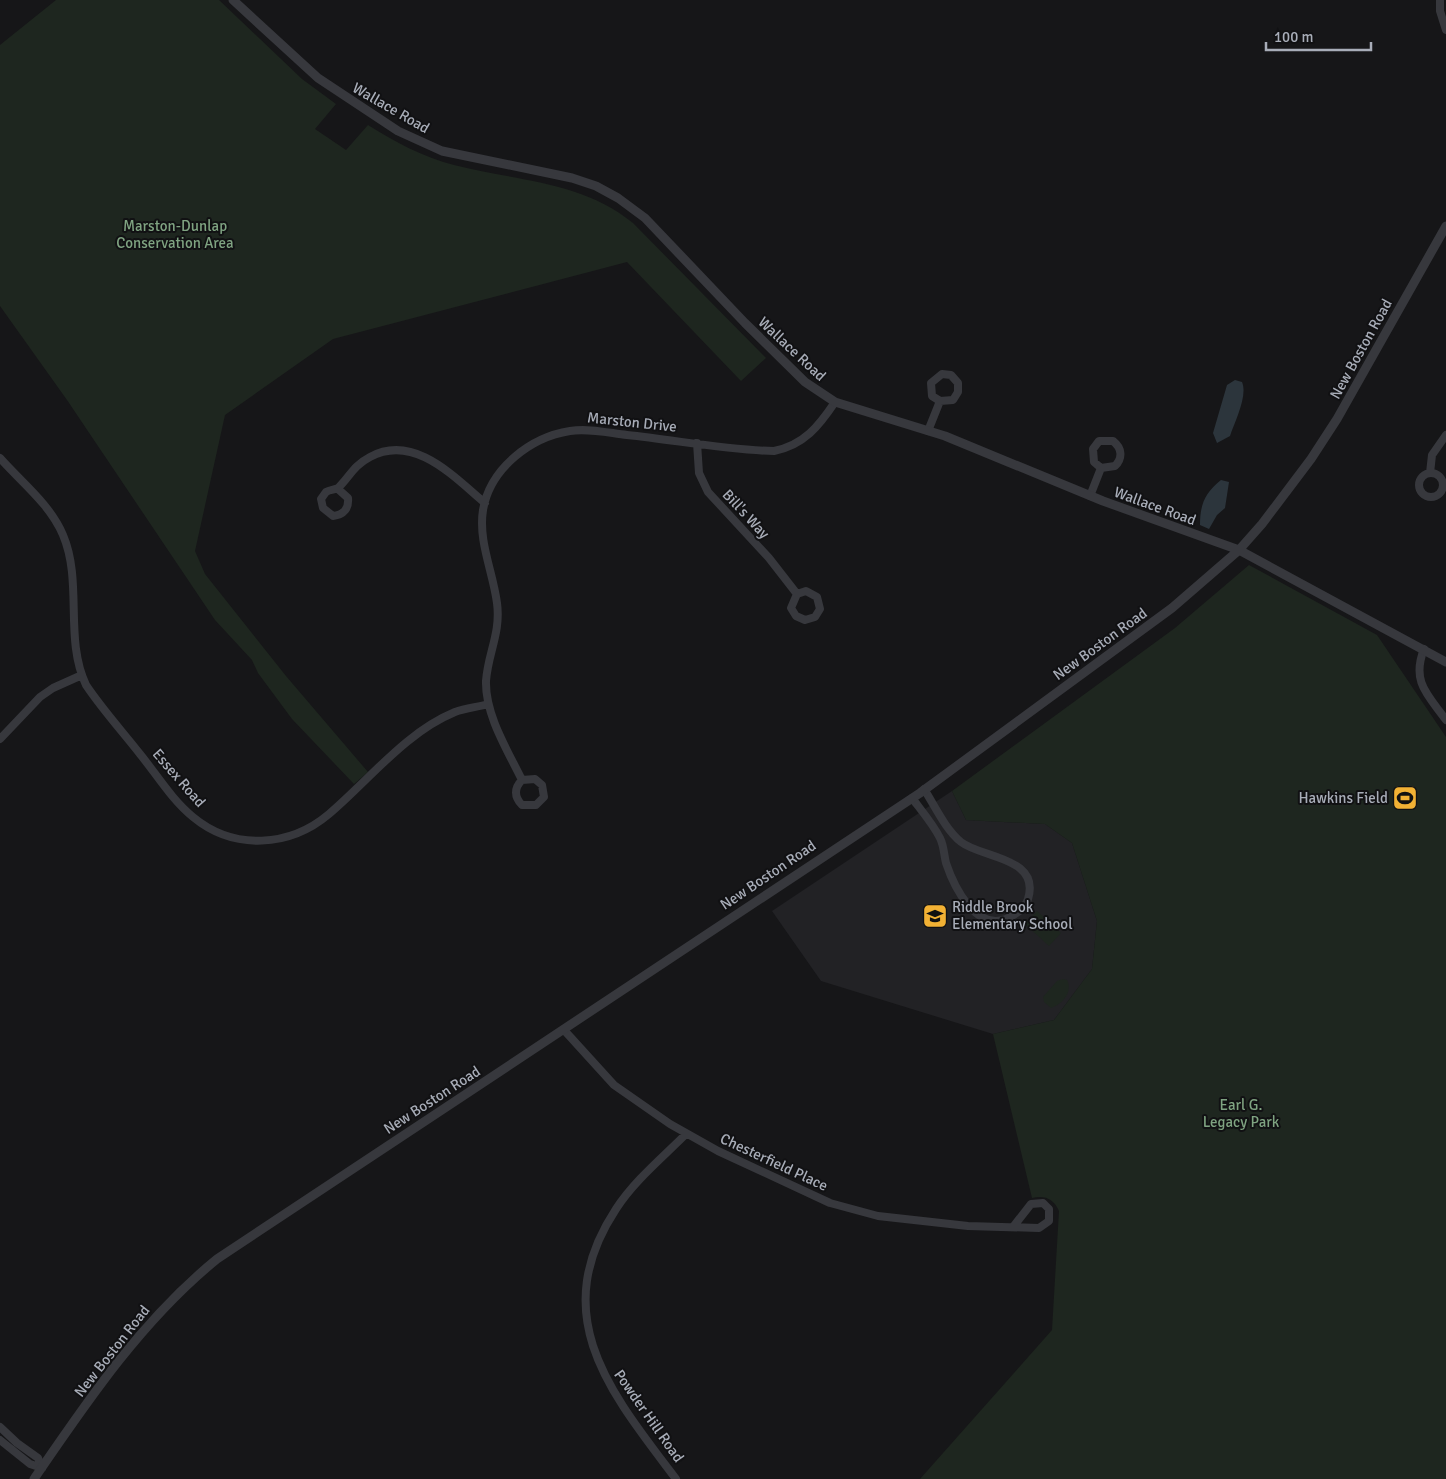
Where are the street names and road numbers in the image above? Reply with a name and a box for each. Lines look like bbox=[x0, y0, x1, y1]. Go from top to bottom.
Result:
street label: Wallace Road bbox=[349, 79, 433, 137]
street label: New Boston Road bbox=[1326, 296, 1396, 402]
street label: Wallace Road bbox=[754, 313, 830, 385]
street label: Marston Drive bbox=[586, 408, 678, 436]
street label: Wallace Road bbox=[1112, 483, 1198, 529]
street label: Bill's Way bbox=[719, 486, 773, 542]
street label: New Boston Road bbox=[1050, 604, 1150, 684]
street label: Essex Road bbox=[149, 745, 209, 811]
street label: New Boston Road bbox=[717, 836, 819, 914]
street label: New Boston Road bbox=[380, 1062, 484, 1138]
street label: Chesterfield Place bbox=[717, 1129, 831, 1195]
street label: New Boston Road bbox=[71, 1301, 153, 1401]
street label: Powder Hill Road bbox=[610, 1366, 688, 1466]

